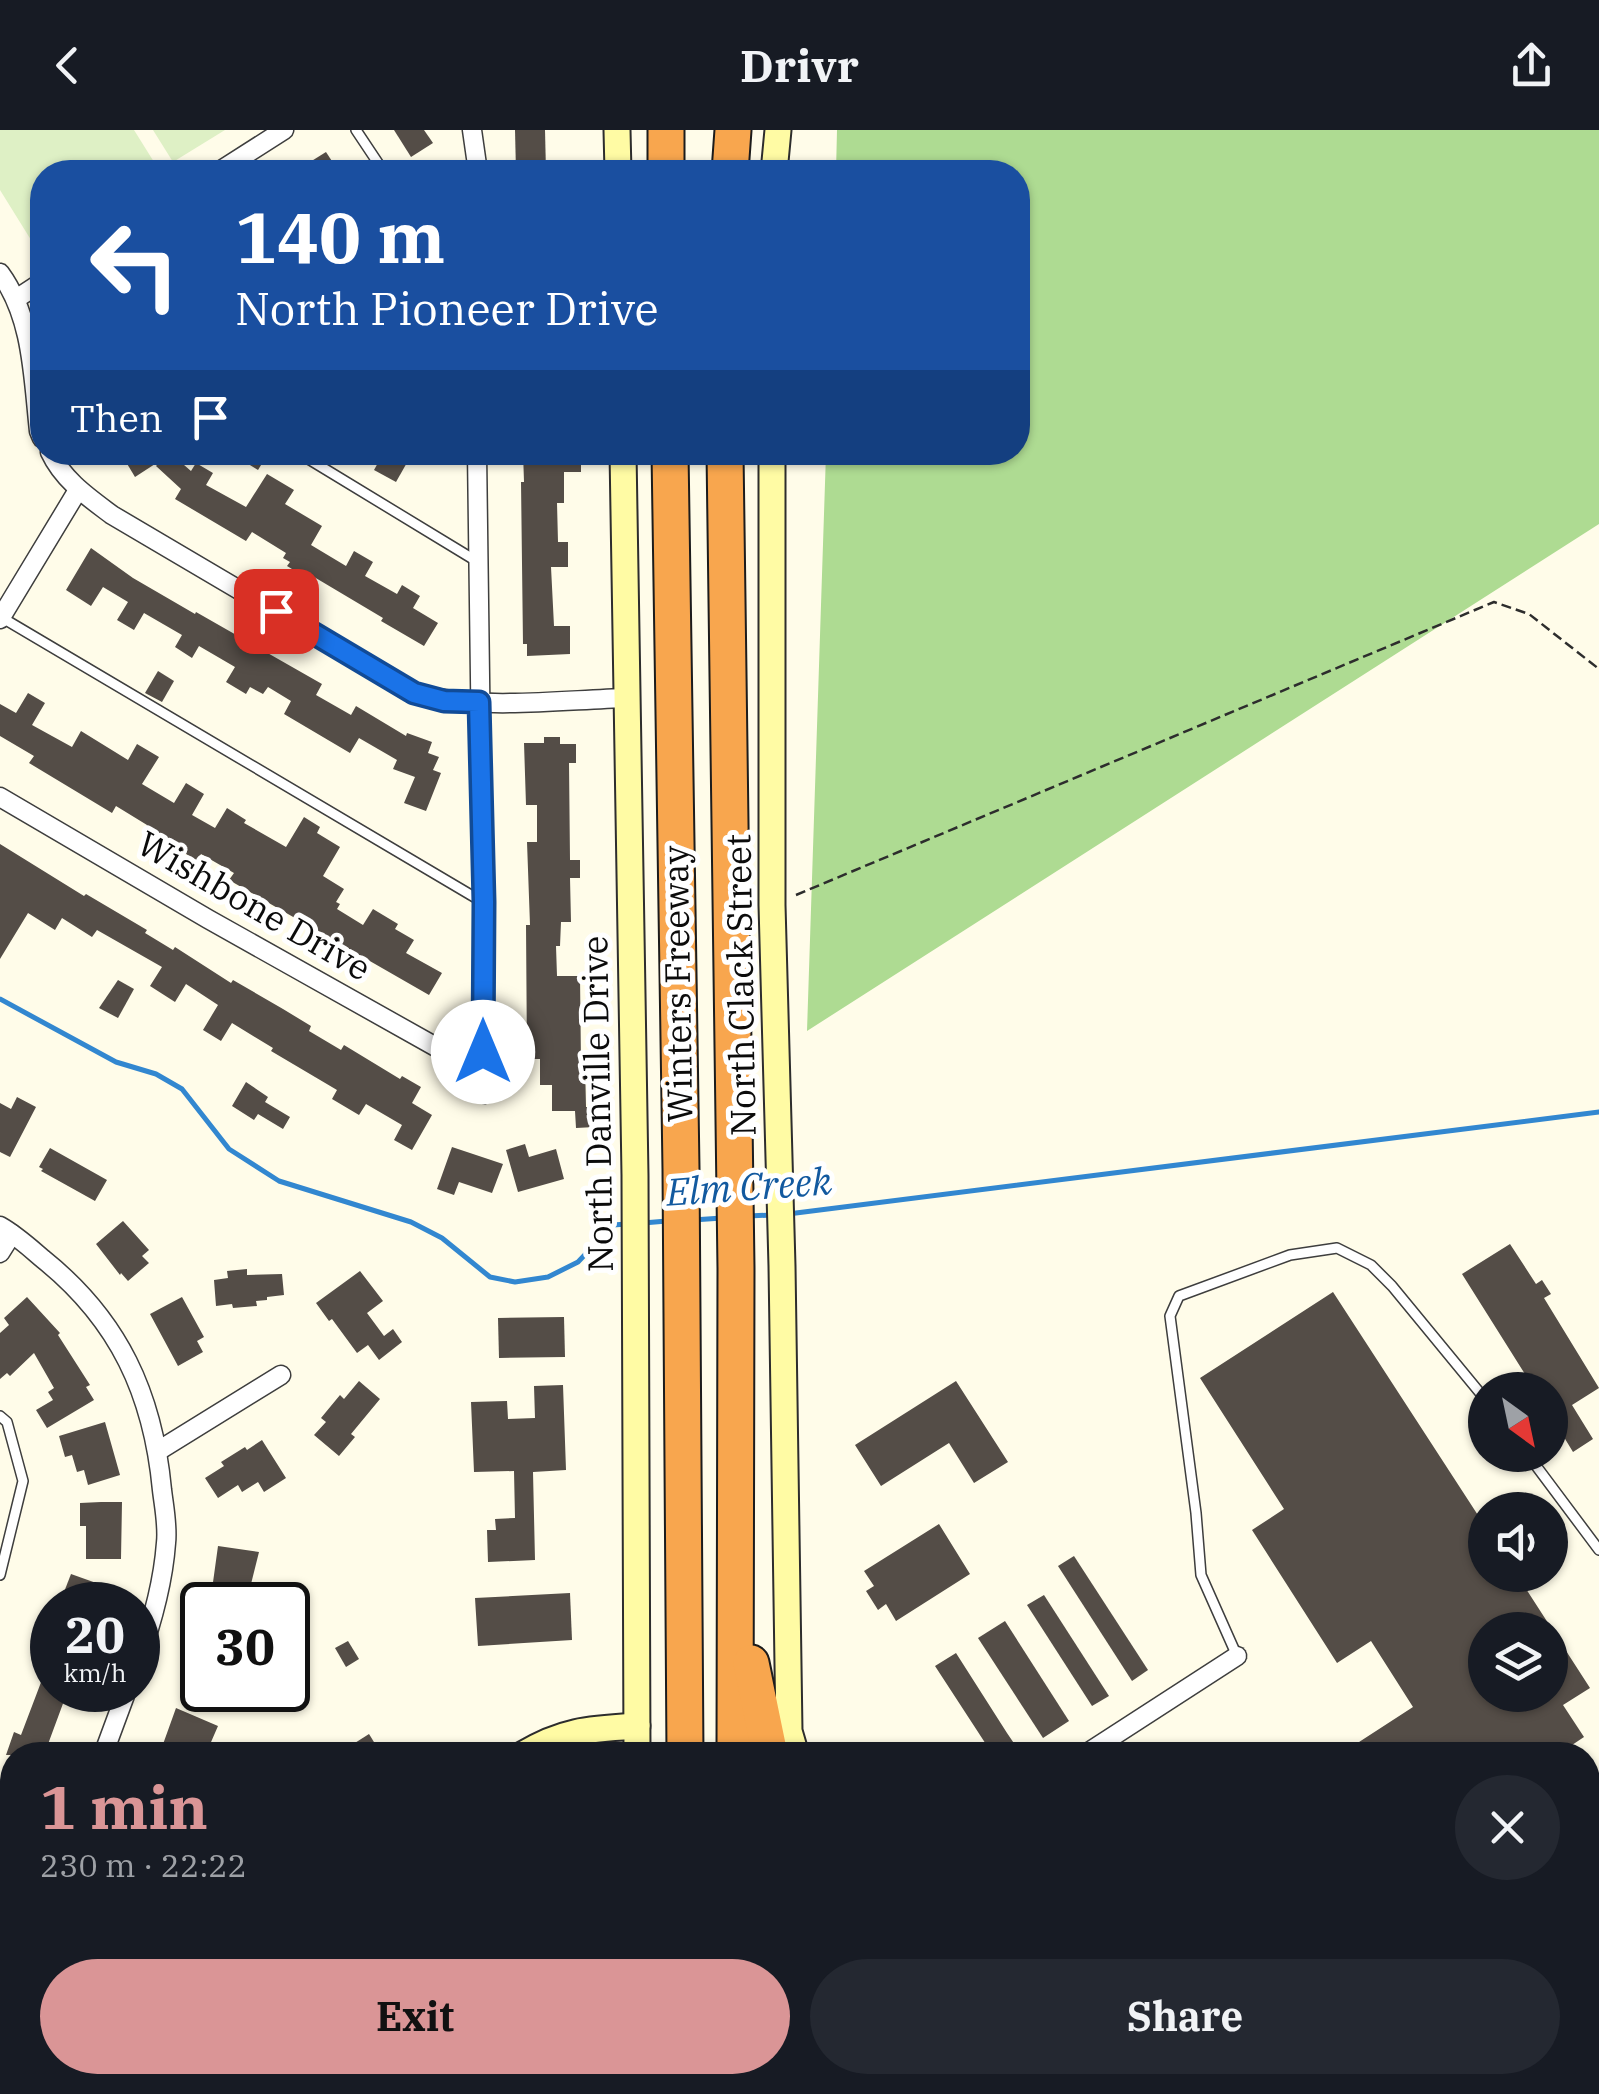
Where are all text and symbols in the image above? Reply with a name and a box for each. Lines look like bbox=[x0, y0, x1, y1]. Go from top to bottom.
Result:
text: Drivr bbox=[740, 36, 859, 94]
icon: back bbox=[40, 38, 95, 93]
icon: share bbox=[1504, 38, 1559, 93]
text: 140 m bbox=[235, 191, 445, 282]
icon: left bbox=[70, 200, 200, 330]
text: North Pioneer Drive bbox=[235, 279, 659, 337]
icon: arrive bbox=[183, 390, 238, 445]
text: Then bbox=[70, 393, 163, 442]
pin bbox=[234, 569, 319, 654]
icon: arrive bbox=[249, 584, 304, 639]
street label: Wishbone Drive bbox=[130, 820, 379, 991]
street label: North Clack Street bbox=[714, 834, 766, 1137]
street label: Winters Freeway bbox=[652, 845, 702, 1123]
street label: North Danville Drive bbox=[571, 935, 623, 1273]
position arrow bbox=[431, 1000, 535, 1104]
water label: Elm Creek bbox=[664, 1155, 834, 1216]
north arrow bbox=[1468, 1372, 1568, 1472]
map controls bbox=[1468, 1372, 1568, 1712]
button: sound bbox=[1468, 1492, 1568, 1592]
speed limit sign: 30 bbox=[180, 1582, 310, 1712]
text: 20 bbox=[65, 1602, 125, 1667]
button: layers bbox=[1468, 1612, 1568, 1712]
text: km/h bbox=[63, 1656, 127, 1689]
text: 1 min bbox=[40, 1767, 208, 1846]
button: close bbox=[1455, 1775, 1560, 1880]
text: 230 m · 22:22 bbox=[40, 1844, 247, 1886]
button: Exit bbox=[40, 1959, 790, 2074]
button: Share bbox=[810, 1959, 1560, 2074]

